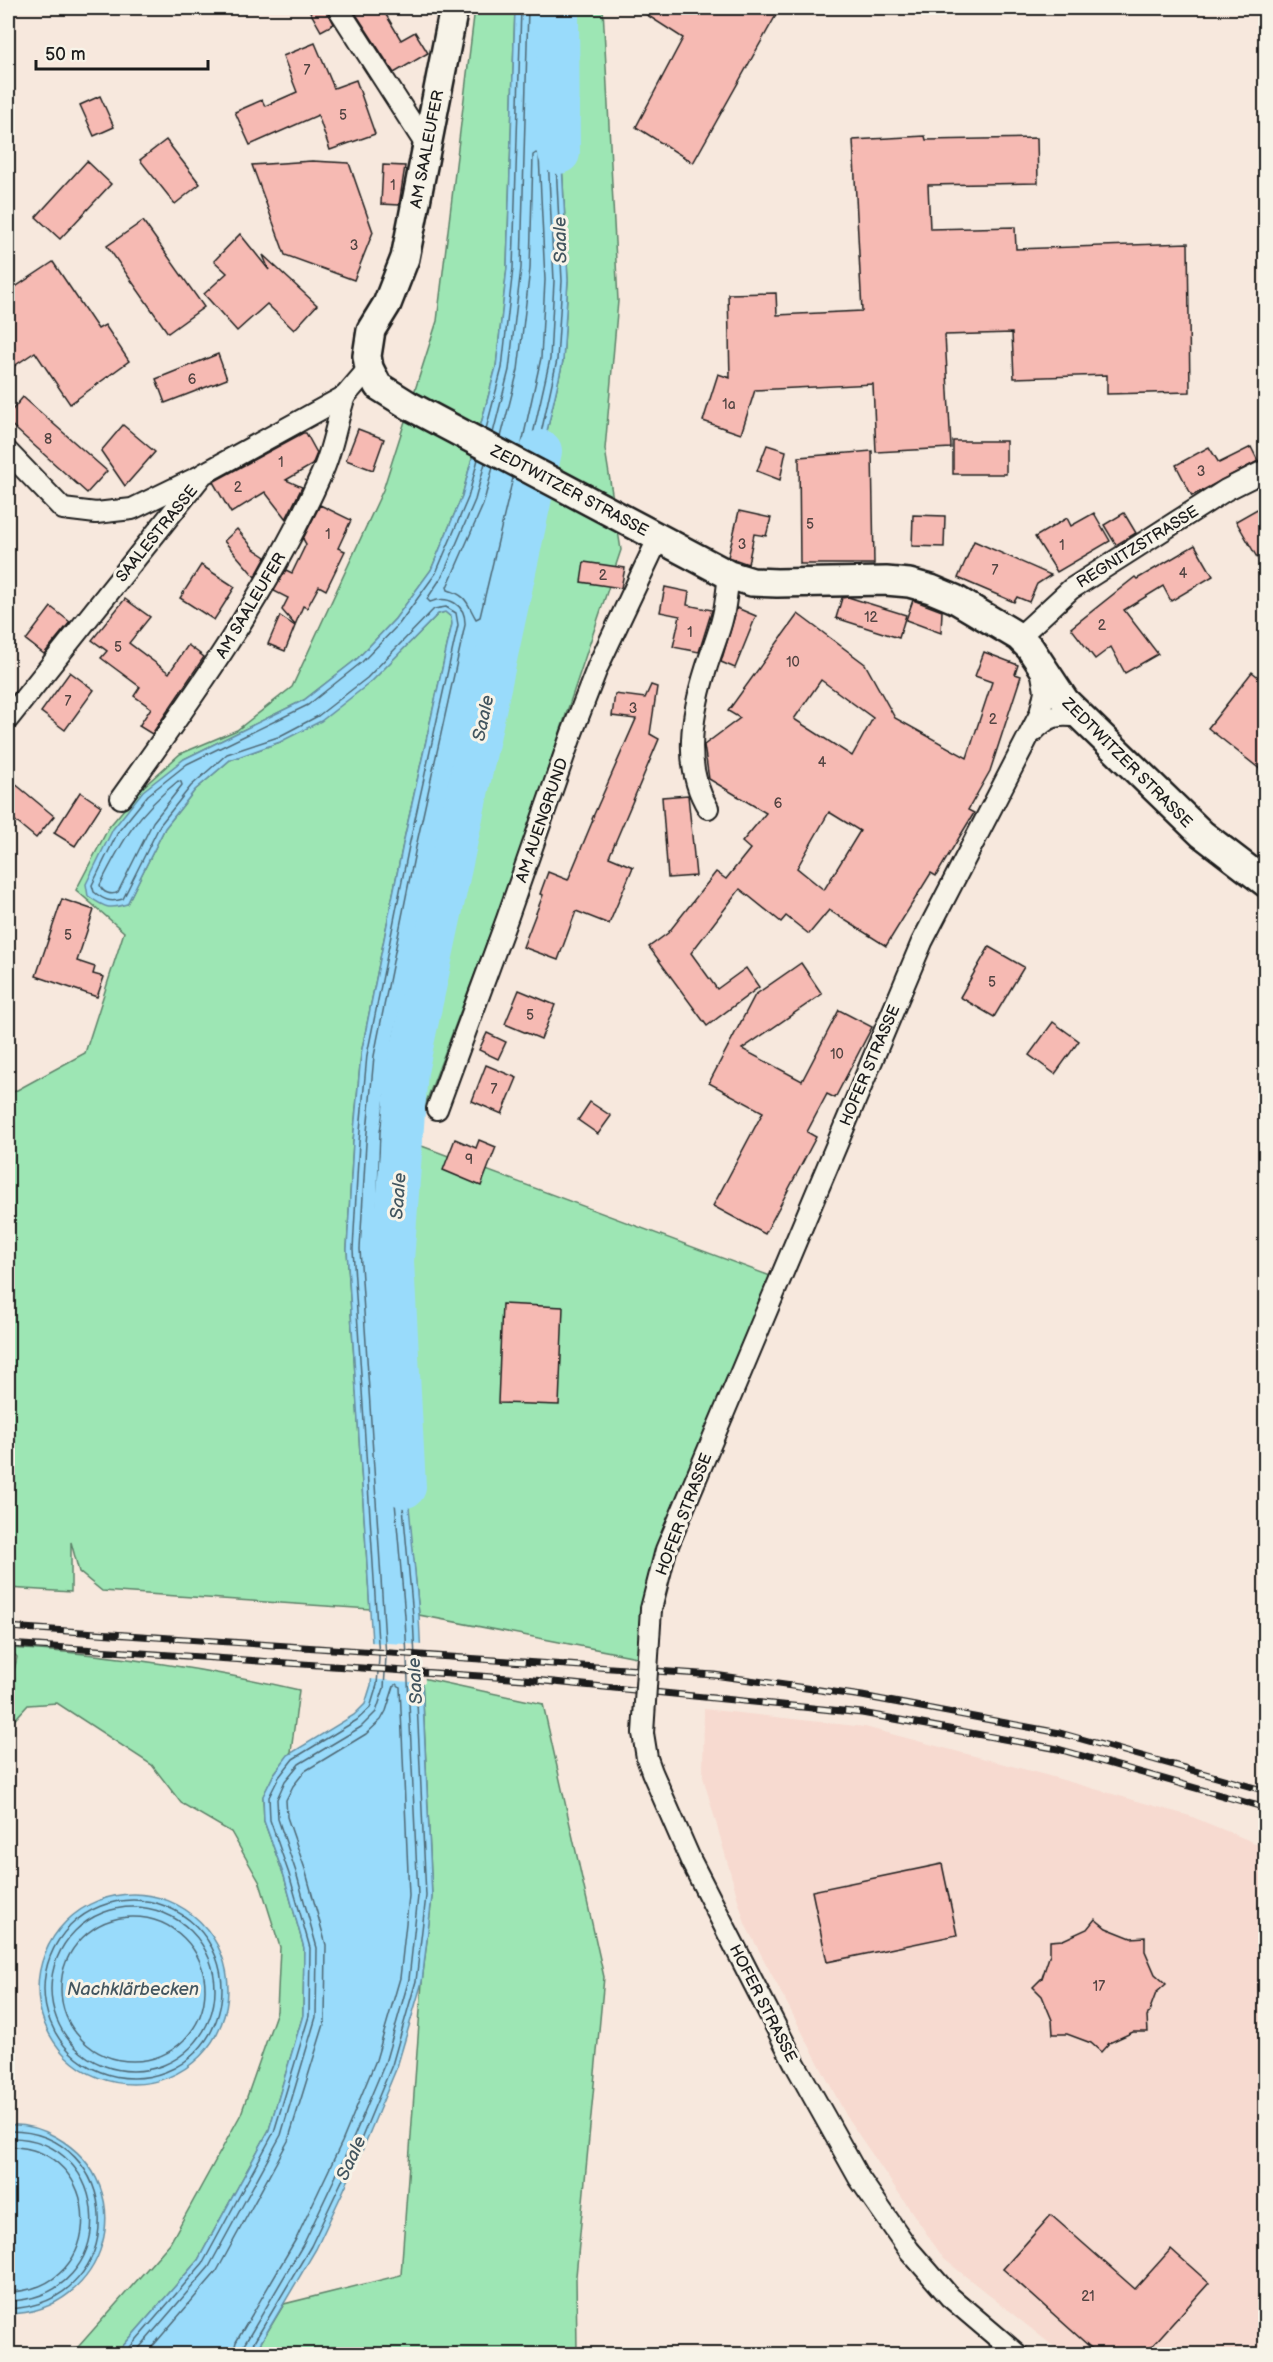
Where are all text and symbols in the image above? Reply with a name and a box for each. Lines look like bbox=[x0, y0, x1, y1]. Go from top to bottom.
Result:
scale bar bbox=[36, 33, 208, 71]
text: 50 m bbox=[45, 44, 86, 65]
house number: 7 bbox=[304, 62, 311, 79]
street label: AM SAALEUFER bbox=[407, 89, 448, 210]
house number: 5 bbox=[339, 107, 347, 124]
house number: 1 bbox=[390, 177, 396, 194]
water label: Saale bbox=[550, 216, 571, 264]
house number: 3 bbox=[350, 237, 358, 254]
house number: 6 bbox=[188, 371, 197, 388]
house number: 1a bbox=[722, 396, 736, 413]
house number: 8 bbox=[44, 431, 52, 448]
street label: ZEDTWITZER STRASSE bbox=[486, 441, 651, 541]
house number: 1 bbox=[278, 454, 284, 471]
house number: 3 bbox=[1197, 463, 1205, 480]
house number: 2 bbox=[234, 479, 243, 496]
street label: SAALESTRASSE bbox=[112, 482, 202, 586]
street label: REGNITZSTRASSE bbox=[1073, 502, 1202, 592]
house number: 5 bbox=[806, 516, 814, 533]
house number: 1 bbox=[325, 526, 331, 543]
house number: 3 bbox=[738, 536, 746, 553]
house number: 1 bbox=[1059, 537, 1065, 554]
street label: AM SAALEUFER bbox=[212, 550, 290, 662]
house number: 7 bbox=[992, 562, 999, 579]
house number: 4 bbox=[1179, 565, 1188, 582]
house number: 2 bbox=[599, 567, 608, 584]
house number: 12 bbox=[864, 609, 879, 626]
house number: 2 bbox=[1098, 617, 1107, 634]
house number: 1 bbox=[687, 624, 693, 641]
house number: 5 bbox=[114, 639, 122, 656]
house number: 10 bbox=[786, 654, 800, 671]
house number: 7 bbox=[65, 693, 72, 710]
water label: Saale bbox=[468, 693, 499, 743]
street label: ZEDTWITZER STRASSE bbox=[1057, 693, 1196, 832]
house number: 3 bbox=[629, 700, 637, 717]
house number: 2 bbox=[989, 711, 998, 728]
house number: 4 bbox=[818, 754, 827, 771]
street label: AM AUENGRUND bbox=[512, 756, 573, 885]
house number: 6 bbox=[774, 795, 783, 812]
house number: 5 bbox=[64, 927, 72, 944]
house number: 5 bbox=[988, 974, 996, 991]
street label: HOFER STRASSE bbox=[836, 1002, 904, 1129]
house number: 5 bbox=[526, 1007, 534, 1024]
house number: 10 bbox=[830, 1046, 844, 1063]
house number: 7 bbox=[491, 1081, 498, 1098]
house number: 9 bbox=[465, 1151, 473, 1168]
water label: Saale bbox=[386, 1172, 411, 1220]
street label: HOFER STRASSE bbox=[652, 1451, 716, 1578]
water label: Saale bbox=[404, 1657, 427, 1705]
street label: HOFER STRASSE bbox=[725, 1942, 801, 2066]
house number: 17 bbox=[1093, 1978, 1105, 1995]
water label: Nachklärbecken bbox=[67, 1979, 199, 2000]
water label: Saale bbox=[332, 2133, 371, 2184]
house number: 21 bbox=[1081, 2288, 1095, 2305]

